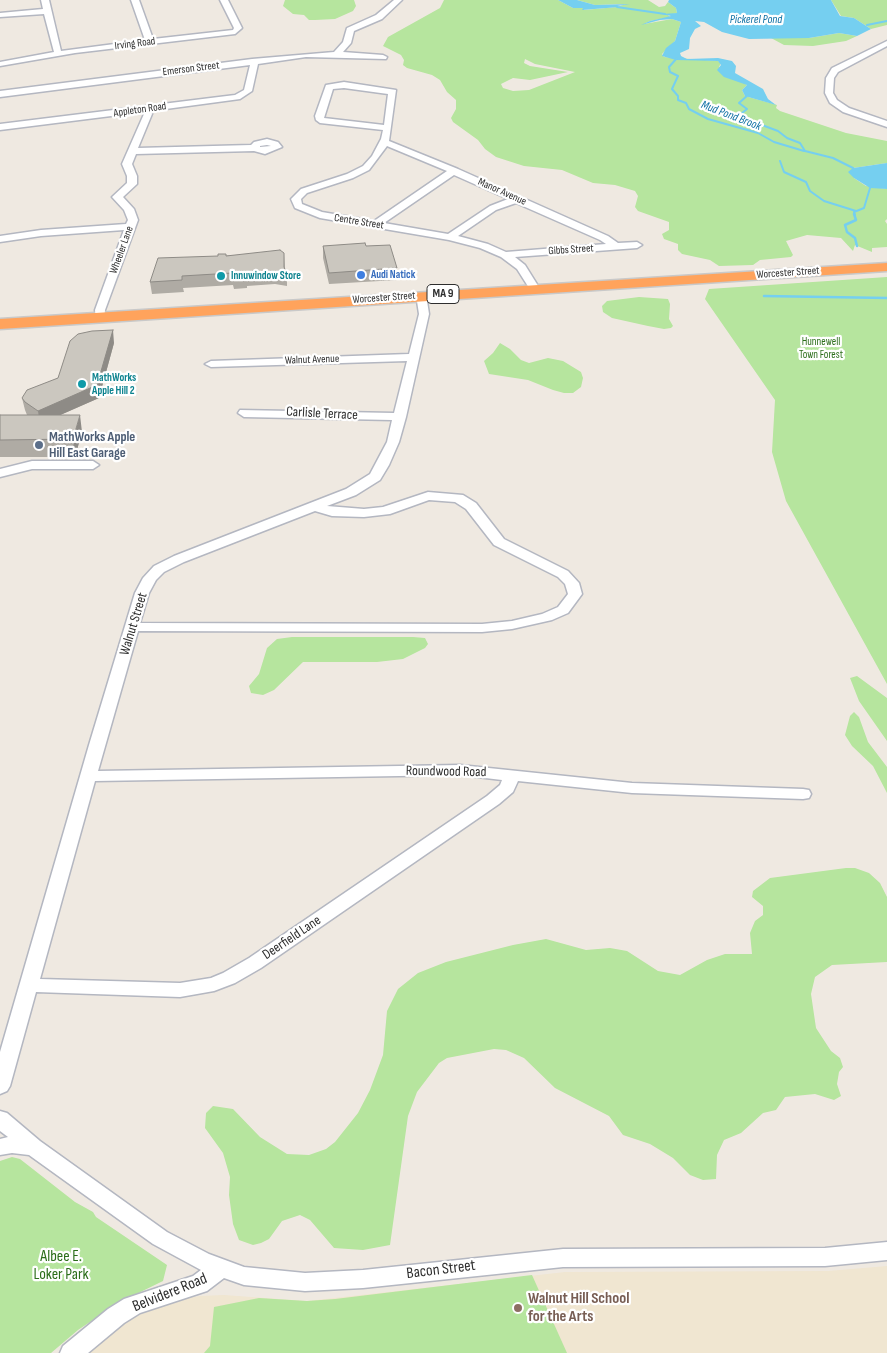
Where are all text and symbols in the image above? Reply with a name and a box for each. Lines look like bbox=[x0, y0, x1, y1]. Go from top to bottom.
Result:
water label: Pickerel Pond bbox=[730, 13, 782, 27]
street label: Irving Road bbox=[114, 35, 156, 53]
street label: Emerson Street bbox=[162, 59, 220, 79]
water label: Mud Pond Brook bbox=[699, 98, 763, 134]
street label: Appleton Road bbox=[113, 100, 167, 120]
street label: Manor Avenue bbox=[476, 175, 528, 209]
street label: Centre Street bbox=[333, 212, 385, 232]
street label: Wheeler Lane bbox=[107, 224, 137, 276]
street label: Gibbs Street bbox=[548, 242, 594, 258]
street label: Worcester Street bbox=[756, 264, 820, 282]
place label: Audi Natick bbox=[371, 268, 415, 282]
place label: Innuwindow Store bbox=[231, 269, 301, 283]
marker: Audi Natick bbox=[355, 269, 367, 281]
marker: Innuwindow Store bbox=[215, 270, 227, 282]
road number: MA 9 bbox=[427, 284, 459, 304]
street label: Worcester Street bbox=[352, 289, 416, 307]
park label: Hunnewell Town Forest bbox=[799, 335, 843, 361]
street label: Walnut Avenue bbox=[285, 352, 339, 368]
place label: MathWorks Apple Hill 2 bbox=[92, 371, 136, 397]
marker: MathWorks Apple Hill 2 bbox=[76, 378, 88, 390]
street label: Carlisle Terrace bbox=[286, 404, 358, 424]
place label: MathWorks Apple Hill East Garage bbox=[49, 429, 135, 462]
marker: MathWorks Apple Hill East Garage bbox=[33, 439, 45, 451]
street label: Walnut Street bbox=[117, 591, 151, 657]
street label: Roundwood Road bbox=[406, 763, 486, 781]
street label: Deerfield Lane bbox=[260, 912, 324, 964]
park label: Albee E. Loker Park bbox=[33, 1247, 89, 1285]
street label: Bacon Street bbox=[405, 1256, 477, 1284]
street label: Belvidere Road bbox=[130, 1269, 210, 1317]
place label: Walnut Hill School for the Arts bbox=[528, 1289, 629, 1327]
marker: Walnut Hill School for the Arts bbox=[512, 1302, 524, 1314]

